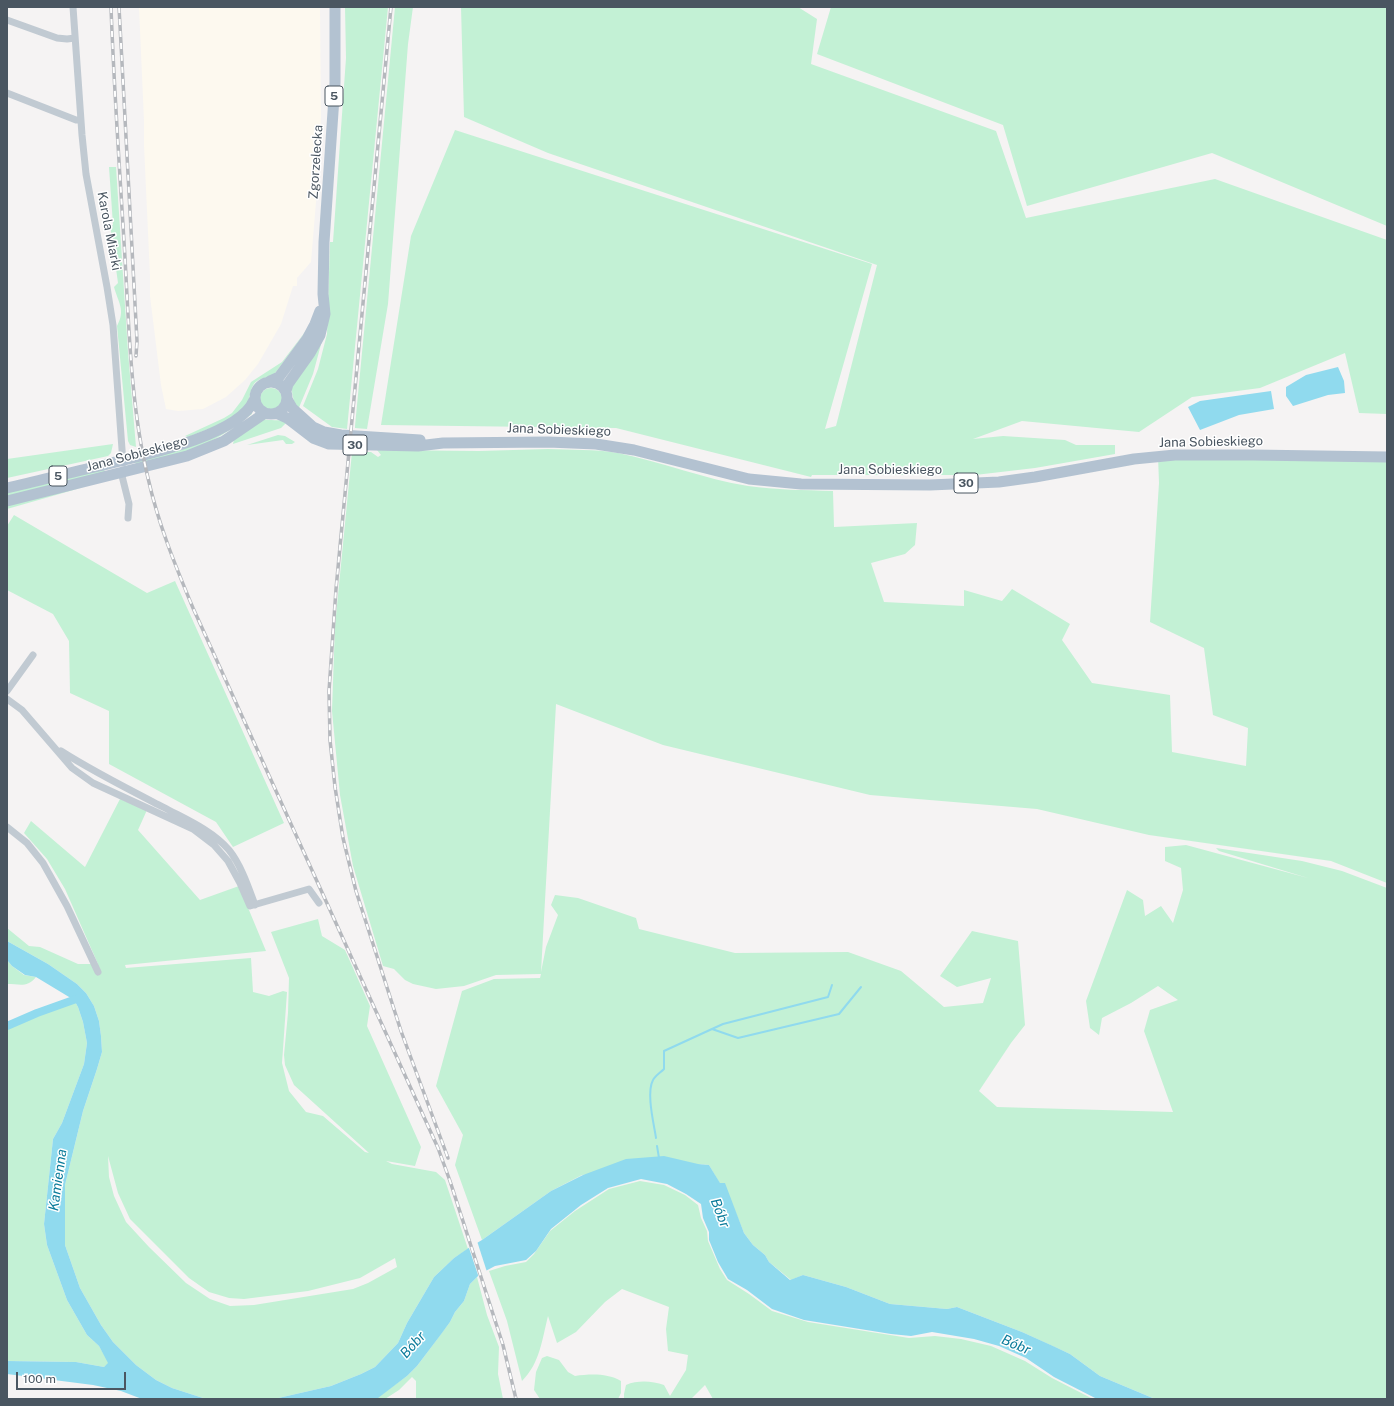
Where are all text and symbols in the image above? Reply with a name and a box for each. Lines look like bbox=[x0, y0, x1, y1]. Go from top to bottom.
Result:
road number: 5 bbox=[325, 86, 343, 106]
street label: Zgorzelecka bbox=[306, 124, 326, 200]
street label: Karola Miarki bbox=[94, 190, 124, 272]
street label: Jana Sobieskiego bbox=[507, 420, 611, 440]
street label: Jana Sobieskiego bbox=[85, 433, 189, 475]
street label: Jana Sobieskiego bbox=[1159, 433, 1263, 451]
road number: 30 bbox=[343, 435, 367, 455]
street label: Jana Sobieskiego bbox=[838, 462, 942, 478]
road number: 5 bbox=[49, 466, 67, 486]
road number: 30 bbox=[954, 473, 978, 493]
water label: Kamienna bbox=[45, 1148, 71, 1212]
water label: Bóbr bbox=[707, 1196, 733, 1230]
water label: Bóbr bbox=[397, 1328, 429, 1362]
water label: Bóbr bbox=[999, 1331, 1033, 1359]
scale bar bbox=[18, 1364, 128, 1390]
text: 100 m bbox=[23, 1372, 56, 1386]

